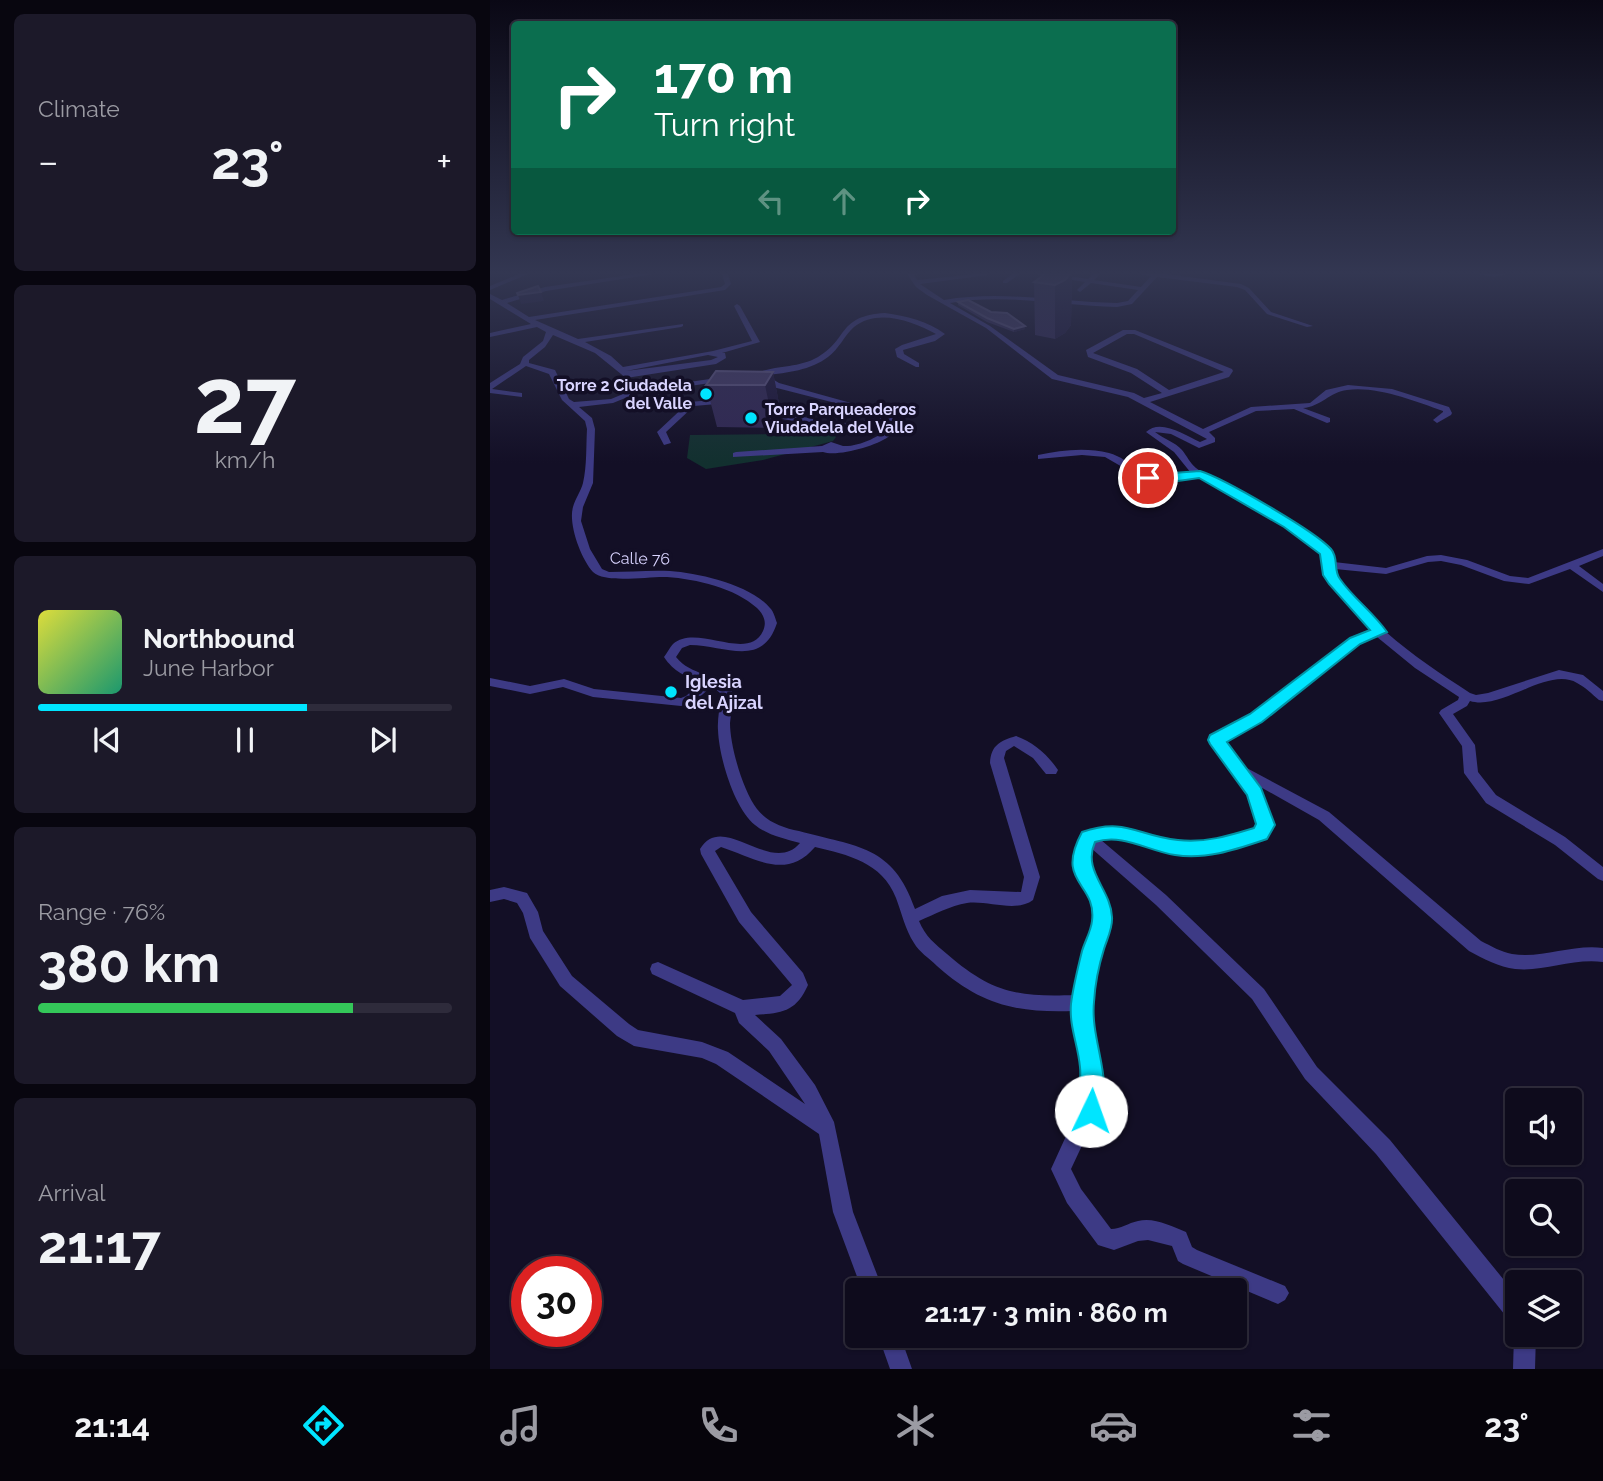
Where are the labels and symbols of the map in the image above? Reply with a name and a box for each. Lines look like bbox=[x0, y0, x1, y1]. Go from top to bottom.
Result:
place label: Torre 2 Ciudadela del Valle bbox=[557, 376, 692, 413]
marker: Torre 2 Ciudadela del Valle bbox=[698, 386, 714, 402]
place label: Torre Parqueaderos Viudadela del Valle bbox=[765, 400, 916, 437]
marker: Torre Parqueaderos Viudadela del Valle bbox=[743, 410, 759, 426]
pin bbox=[1118, 448, 1178, 508]
street label: Calle 76 bbox=[610, 548, 670, 569]
place label: Iglesia del Ajizal bbox=[685, 671, 763, 713]
marker: Iglesia del Ajizal bbox=[663, 684, 679, 700]
position arrow bbox=[1054, 1074, 1128, 1148]
speed limit sign: 30 bbox=[511, 1256, 602, 1347]

